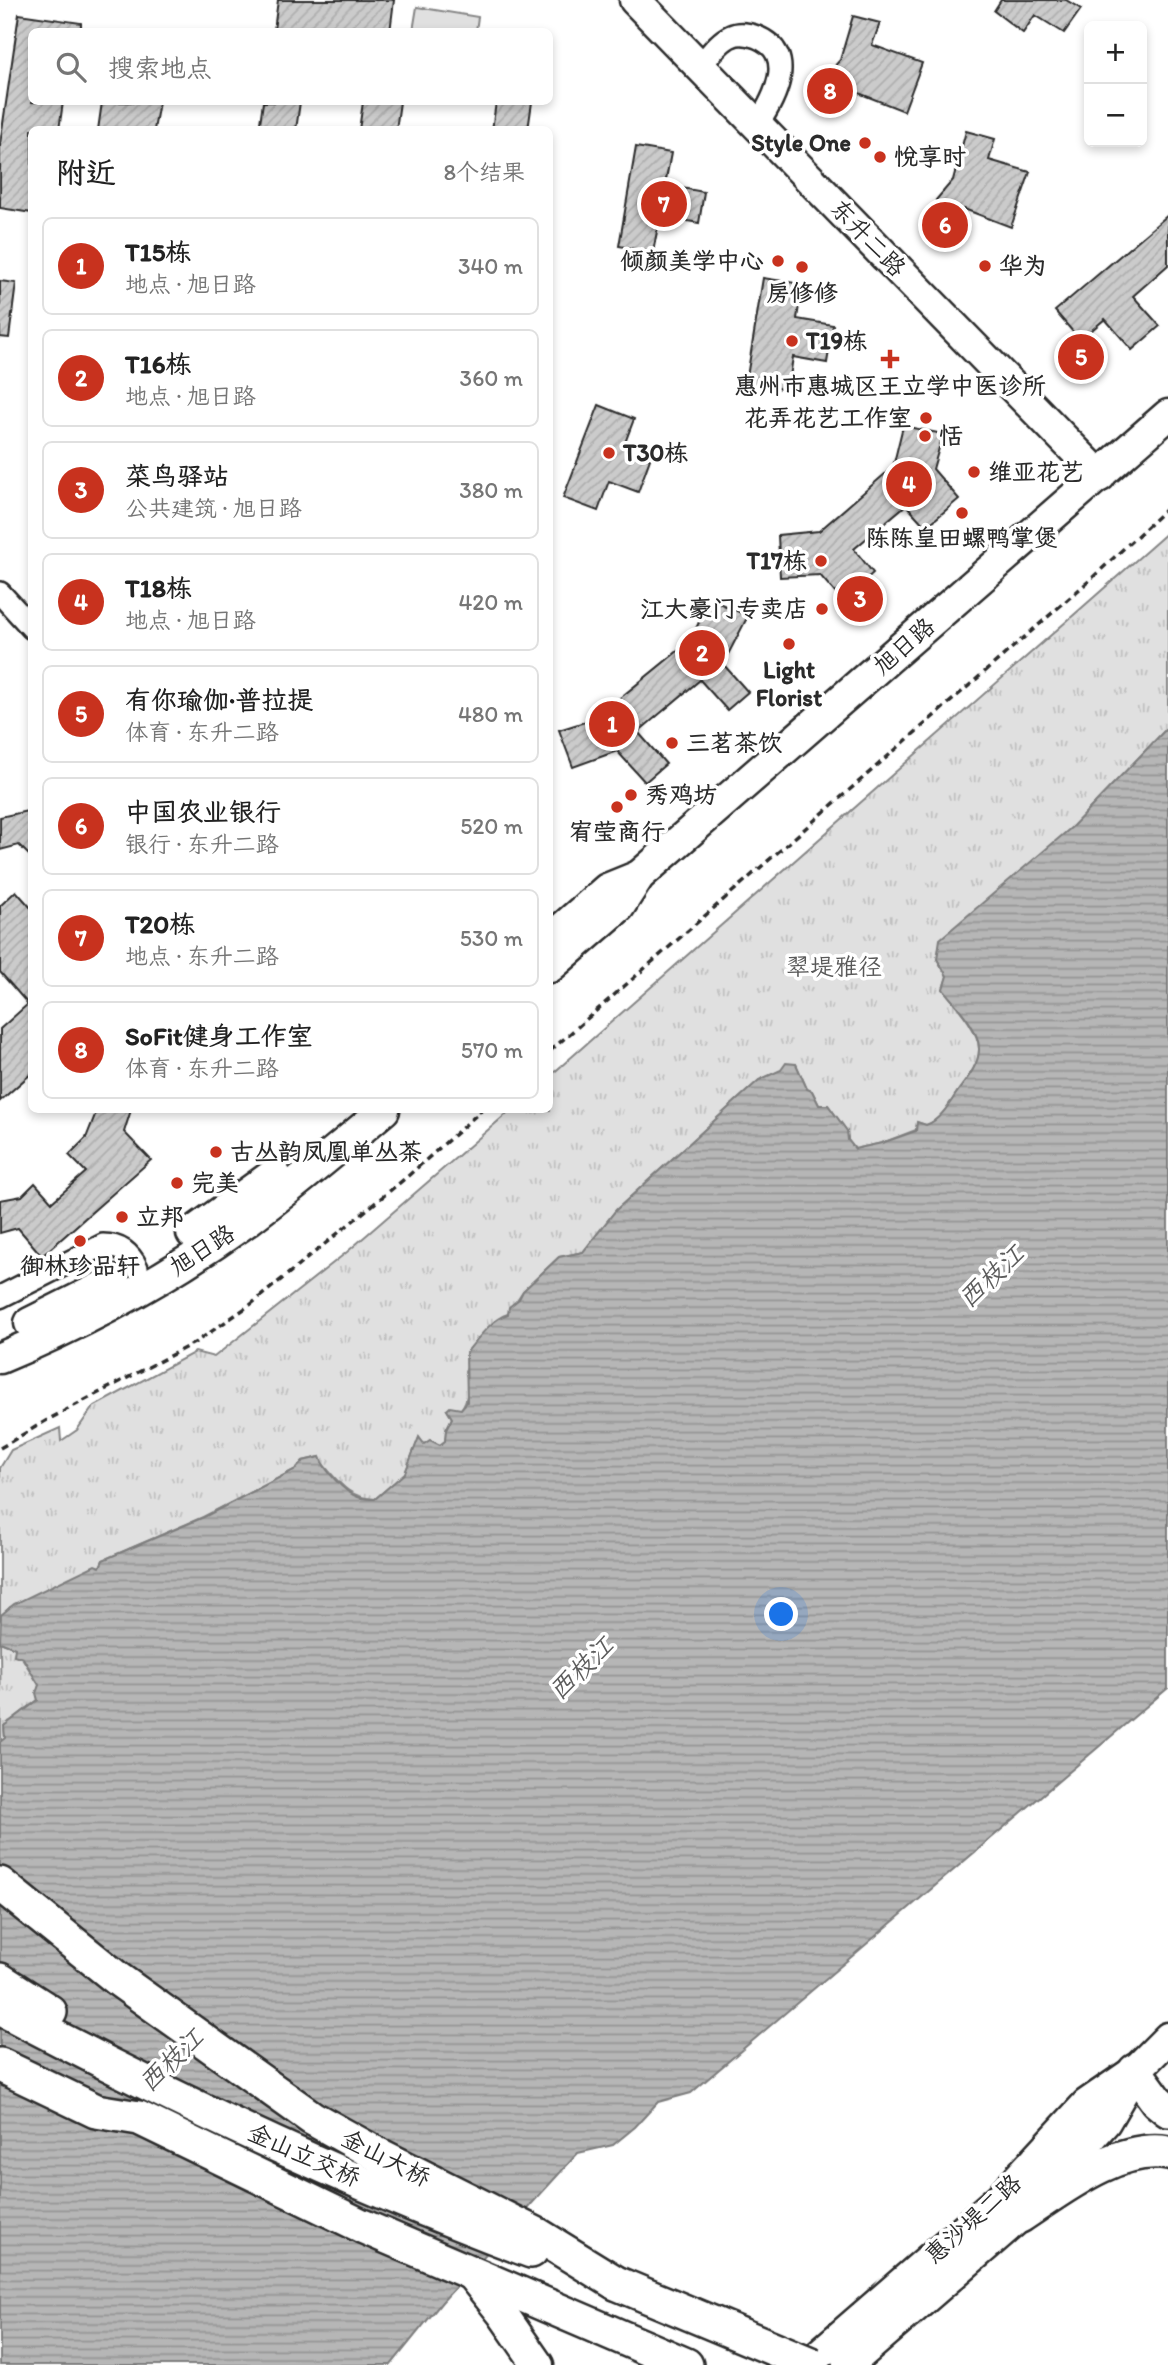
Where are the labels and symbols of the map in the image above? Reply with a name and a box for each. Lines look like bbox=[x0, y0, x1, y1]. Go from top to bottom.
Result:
pin: 8 bbox=[807, 65, 853, 117]
place label: Style One bbox=[751, 128, 851, 158]
marker: Style One bbox=[857, 135, 873, 151]
place label: 悦享时 bbox=[894, 142, 966, 171]
marker: 悦享时 bbox=[872, 149, 888, 165]
pin: 7 bbox=[641, 178, 687, 230]
street label: 东升二路 bbox=[825, 193, 912, 282]
pin: 6 bbox=[922, 199, 968, 251]
place label: 倾颜美学中心 bbox=[620, 246, 764, 275]
place label: 华为 bbox=[999, 251, 1047, 280]
marker: 倾颜美学中心 bbox=[770, 253, 786, 269]
marker: 华为 bbox=[977, 258, 993, 274]
marker: 房修修 bbox=[794, 259, 810, 275]
place label: 房修修 bbox=[766, 278, 838, 307]
place label: T19栋 bbox=[805, 326, 867, 355]
pin: 5 bbox=[1058, 331, 1104, 383]
marker: T19栋 bbox=[784, 333, 800, 349]
marker: 惠州市惠城区王立学中医诊所 bbox=[880, 349, 900, 369]
place label: 惠州市惠城区王立学中医诊所 bbox=[734, 371, 1046, 400]
place label: 花弄花艺工作室 bbox=[744, 403, 912, 432]
marker: 花弄花艺工作室 bbox=[918, 410, 934, 426]
place label: 恬 bbox=[939, 421, 963, 450]
marker: 恬 bbox=[917, 428, 933, 444]
place label: T30栋 bbox=[622, 438, 688, 467]
marker: T30栋 bbox=[601, 445, 617, 461]
place label: 维亚花艺 bbox=[988, 457, 1084, 486]
pin: 4 bbox=[886, 458, 932, 510]
marker: 维亚花艺 bbox=[966, 464, 982, 480]
marker: 陈陈皇田螺鸭掌煲 bbox=[954, 505, 970, 521]
place label: 陈陈皇田螺鸭掌煲 bbox=[866, 523, 1058, 552]
place label: T17栋 bbox=[745, 546, 807, 575]
marker: T17栋 bbox=[813, 553, 829, 569]
pin: 3 bbox=[837, 573, 883, 625]
place label: 江大豪门专卖店 bbox=[640, 594, 808, 623]
marker: 江大豪门专卖店 bbox=[814, 601, 830, 617]
street label: 旭日路 bbox=[867, 611, 940, 680]
pin: 2 bbox=[679, 627, 725, 679]
marker: Light Florist bbox=[781, 636, 797, 652]
place label: Light Florist bbox=[756, 655, 822, 712]
pin: 1 bbox=[589, 698, 635, 750]
place label: 三茗茶饮 bbox=[686, 728, 782, 757]
marker: 三茗茶饮 bbox=[664, 735, 680, 751]
place label: 秀鸡坊 bbox=[645, 780, 717, 809]
marker: 秀鸡坊 bbox=[623, 787, 639, 803]
marker: 宥莹商行 bbox=[609, 799, 625, 815]
place label: 宥莹商行 bbox=[569, 817, 665, 846]
park label: 翠堤雅径 bbox=[786, 952, 882, 981]
place label: 古丛韵凤凰单丛茶 bbox=[230, 1137, 422, 1166]
marker: 古丛韵凤凰单丛茶 bbox=[208, 1144, 224, 1160]
place label: 完美 bbox=[191, 1168, 239, 1197]
marker: 完美 bbox=[169, 1175, 185, 1191]
place label: 立邦 bbox=[136, 1202, 184, 1231]
marker: 立邦 bbox=[114, 1209, 130, 1225]
street label: 旭日路 bbox=[164, 1218, 240, 1281]
marker: 御林珍品轩 bbox=[72, 1233, 88, 1249]
water label: 西枝江 bbox=[952, 1237, 1031, 1314]
place label: 御林珍品轩 bbox=[20, 1251, 140, 1280]
your location bbox=[764, 1597, 798, 1631]
water label: 西枝江 bbox=[542, 1629, 621, 1707]
water label: 西枝江 bbox=[132, 2021, 211, 2099]
street label: 金山立交桥 bbox=[243, 2117, 365, 2192]
street label: 金山大桥 bbox=[337, 2123, 436, 2192]
street label: 惠沙堤二路 bbox=[918, 2168, 1027, 2270]

